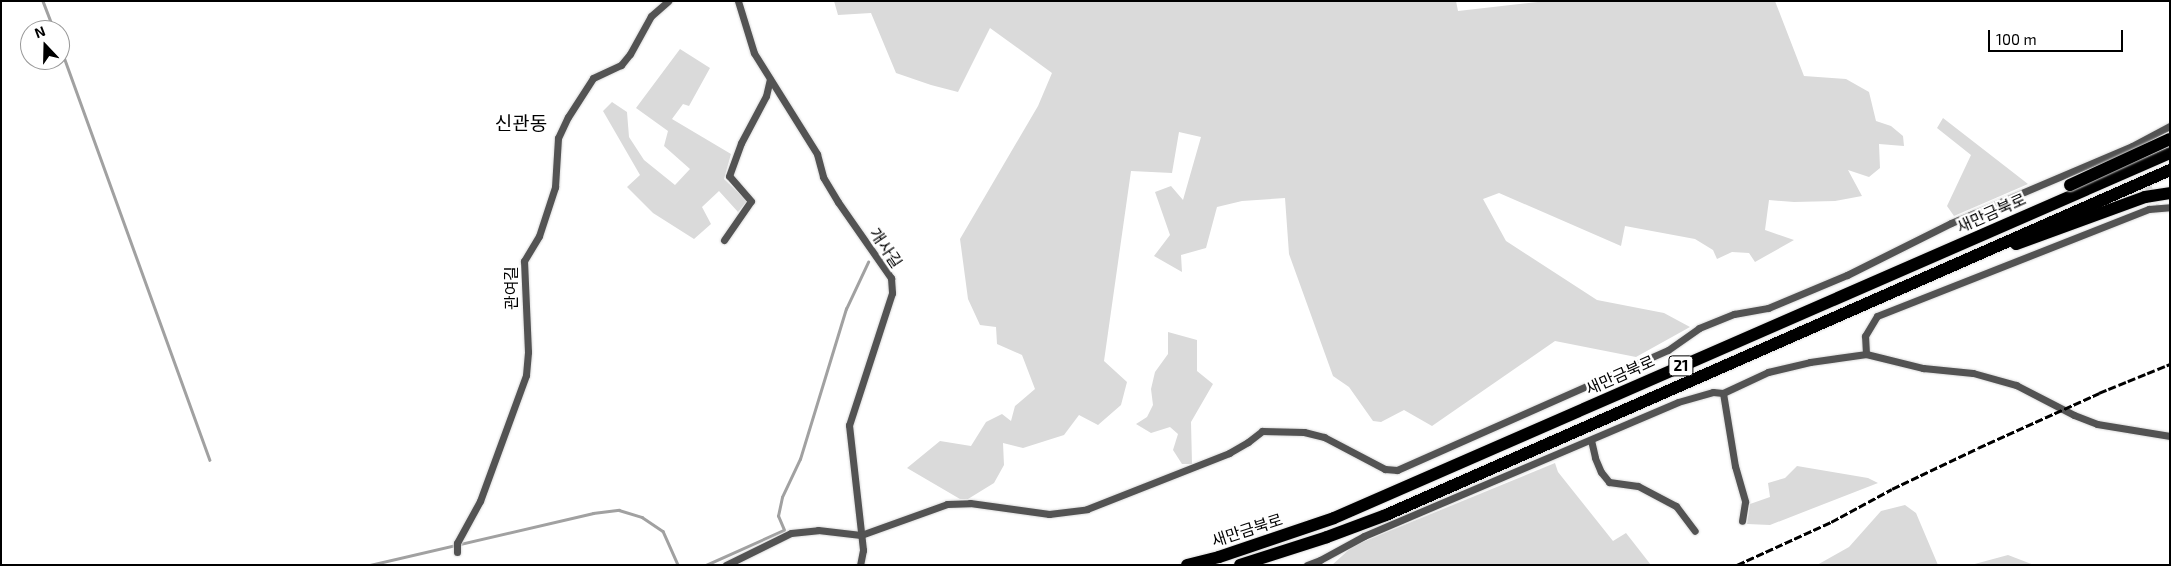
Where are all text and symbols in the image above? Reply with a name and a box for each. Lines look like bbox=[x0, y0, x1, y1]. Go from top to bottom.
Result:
north arrow bbox=[20, 20, 70, 70]
scale bar bbox=[1991, 20, 2126, 52]
text: N bbox=[32, 22, 48, 41]
text: 100 m bbox=[1996, 30, 2037, 48]
district label: 신관동 bbox=[495, 112, 547, 134]
street label: 새만금북로 bbox=[1953, 189, 2029, 237]
street label: 개사길 bbox=[866, 224, 906, 272]
street label: 관여길 bbox=[501, 266, 521, 310]
street label: 새만금북로 bbox=[1582, 351, 1658, 399]
road number: 21 bbox=[1667, 354, 1695, 378]
street label: 새만금북로 bbox=[1209, 509, 1285, 551]

